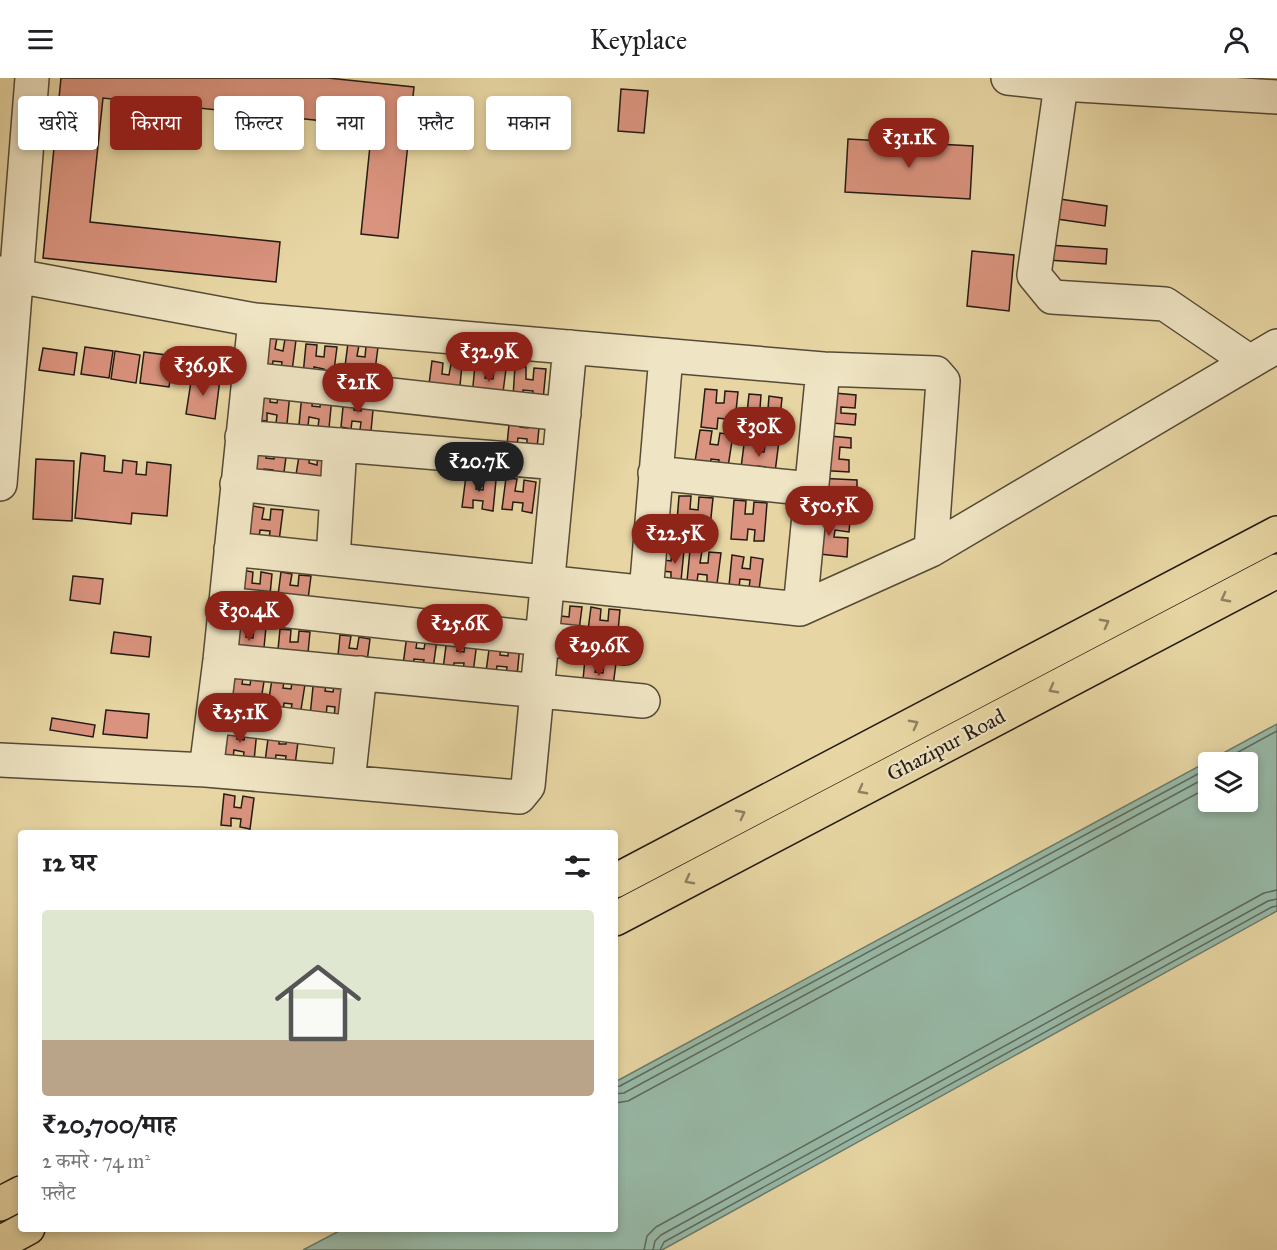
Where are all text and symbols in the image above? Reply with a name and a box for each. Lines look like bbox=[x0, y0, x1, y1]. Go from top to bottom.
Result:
icon: menu bbox=[24, 23, 57, 56]
text: Keyplace bbox=[590, 23, 687, 56]
icon: person bbox=[1220, 23, 1253, 56]
chip: खरीदें bbox=[18, 96, 98, 150]
chip: किराया bbox=[110, 96, 202, 150]
chip: फ़िल्टर bbox=[214, 96, 304, 150]
chip: नया bbox=[316, 96, 385, 150]
chip: फ़्लैट bbox=[397, 96, 474, 150]
chip: मकान bbox=[486, 96, 571, 150]
pin: ₹31.1K bbox=[860, 118, 958, 169]
text: ₹31.1K bbox=[882, 125, 936, 149]
pin: ₹32.9K bbox=[440, 332, 538, 383]
text: ₹32.9K bbox=[460, 339, 518, 363]
pin: ₹36.9K bbox=[154, 346, 252, 397]
text: ₹36.9K bbox=[174, 353, 232, 377]
pin: ₹21K bbox=[322, 363, 394, 414]
text: ₹21K bbox=[336, 370, 380, 394]
pin: ₹30K bbox=[723, 407, 795, 458]
text: ₹30K bbox=[736, 414, 782, 438]
pin: ₹20.7K bbox=[430, 442, 528, 493]
text: ₹20.7K bbox=[449, 449, 509, 473]
pin: ₹50.5K bbox=[780, 486, 878, 537]
text: ₹50.5K bbox=[799, 493, 859, 517]
pin: ₹22.5K bbox=[626, 514, 724, 565]
text: ₹22.5K bbox=[646, 521, 704, 545]
pin: ₹30.4K bbox=[200, 591, 298, 642]
one-way arrow bbox=[1221, 591, 1232, 602]
text: ₹30.4K bbox=[219, 598, 279, 622]
pin: ₹25.6K bbox=[411, 604, 509, 655]
text: ₹25.6K bbox=[431, 611, 489, 635]
one-way arrow bbox=[1099, 619, 1109, 630]
pin: ₹29.6K bbox=[550, 626, 648, 677]
text: ₹29.6K bbox=[569, 633, 629, 657]
one-way arrow bbox=[1048, 682, 1059, 693]
pin: ₹25.1K bbox=[191, 693, 289, 744]
text: ₹25.1K bbox=[212, 700, 268, 724]
street label: Ghazipur Road bbox=[882, 703, 1010, 787]
one-way arrow bbox=[907, 720, 918, 731]
map controls bbox=[1198, 752, 1258, 812]
button: layers bbox=[1198, 752, 1258, 812]
one-way arrow bbox=[857, 782, 868, 794]
one-way arrow bbox=[735, 810, 746, 822]
text: 12 घर bbox=[42, 846, 97, 878]
icon: filters bbox=[561, 850, 594, 883]
one-way arrow bbox=[684, 873, 695, 885]
icon: home bbox=[264, 949, 372, 1057]
text: ₹20,700/माह bbox=[42, 1108, 176, 1140]
text: 2 कमरे · 74 m² bbox=[42, 1149, 150, 1173]
text: फ़्लैट bbox=[42, 1181, 75, 1205]

